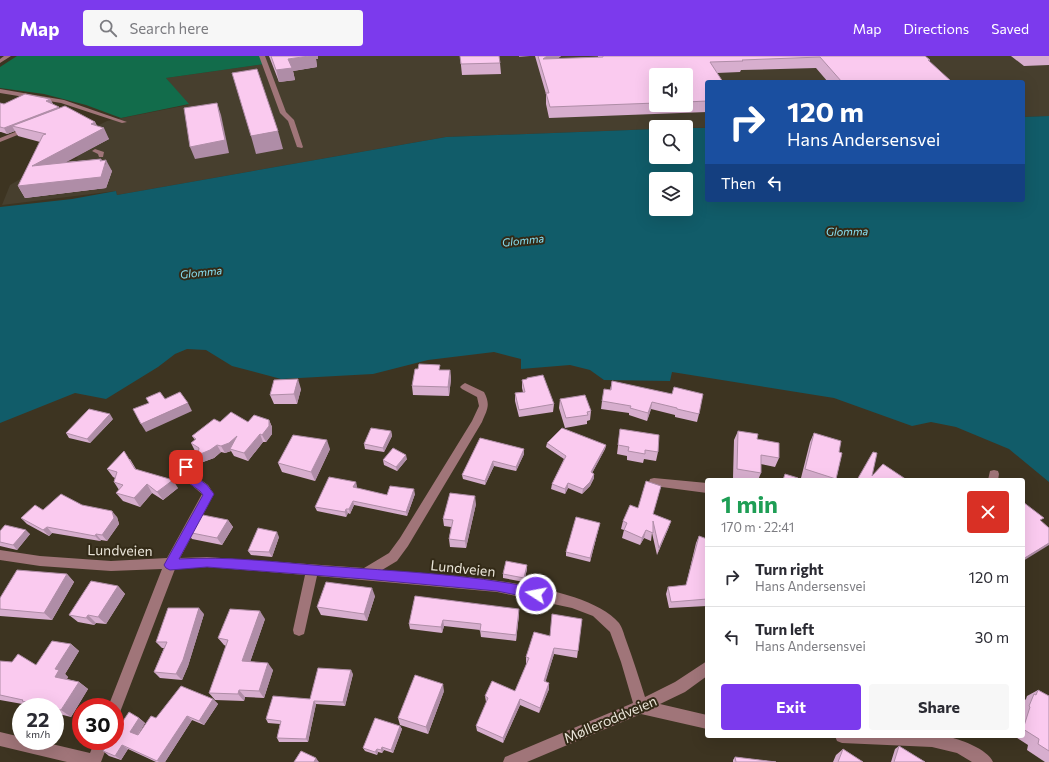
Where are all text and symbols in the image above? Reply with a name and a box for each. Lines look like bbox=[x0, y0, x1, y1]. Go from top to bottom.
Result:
search box bbox=[83, 10, 363, 46]
text: Map bbox=[20, 17, 59, 40]
icon: search bbox=[97, 17, 119, 39]
text: Search here bbox=[129, 19, 209, 37]
text: Map bbox=[853, 20, 882, 37]
text: Directions bbox=[904, 20, 969, 37]
text: Saved bbox=[991, 20, 1029, 37]
map controls bbox=[649, 68, 693, 216]
button: sound bbox=[649, 68, 693, 112]
text: 120 m bbox=[787, 94, 864, 128]
icon: right bbox=[721, 96, 773, 148]
button: search bbox=[649, 120, 693, 164]
text: Hans Andersensvei bbox=[787, 128, 940, 150]
button: layers bbox=[649, 172, 693, 216]
icon: left bbox=[764, 172, 786, 194]
text: Then bbox=[721, 174, 756, 192]
water label: Glomma bbox=[826, 224, 869, 238]
water label: Glomma bbox=[501, 231, 545, 249]
water label: Glomma bbox=[179, 263, 223, 281]
pin bbox=[169, 450, 203, 484]
icon: arrive bbox=[175, 456, 197, 478]
text: 1 min bbox=[721, 489, 778, 518]
button: close bbox=[967, 491, 1009, 533]
text: 170 m · 22:41 bbox=[721, 519, 794, 535]
street label: Lundveien bbox=[87, 541, 153, 559]
street label: Lundveien bbox=[430, 556, 496, 580]
text: Turn right bbox=[755, 560, 824, 578]
icon: right bbox=[721, 566, 743, 588]
text: 120 m bbox=[969, 568, 1009, 586]
position arrow bbox=[515, 573, 557, 615]
text: Hans Andersensvei bbox=[755, 578, 866, 594]
text: Turn left bbox=[755, 620, 814, 638]
icon: left bbox=[721, 626, 743, 648]
text: 30 m bbox=[975, 628, 1009, 646]
text: Hans Andersensvei bbox=[755, 638, 866, 654]
button: Exit bbox=[721, 684, 861, 730]
button: Share bbox=[869, 684, 1009, 730]
street label: Mølleroddveien bbox=[561, 692, 659, 746]
speed limit sign: 30 bbox=[72, 698, 124, 750]
text: 22 bbox=[27, 707, 49, 731]
text: km/h bbox=[26, 728, 50, 740]

